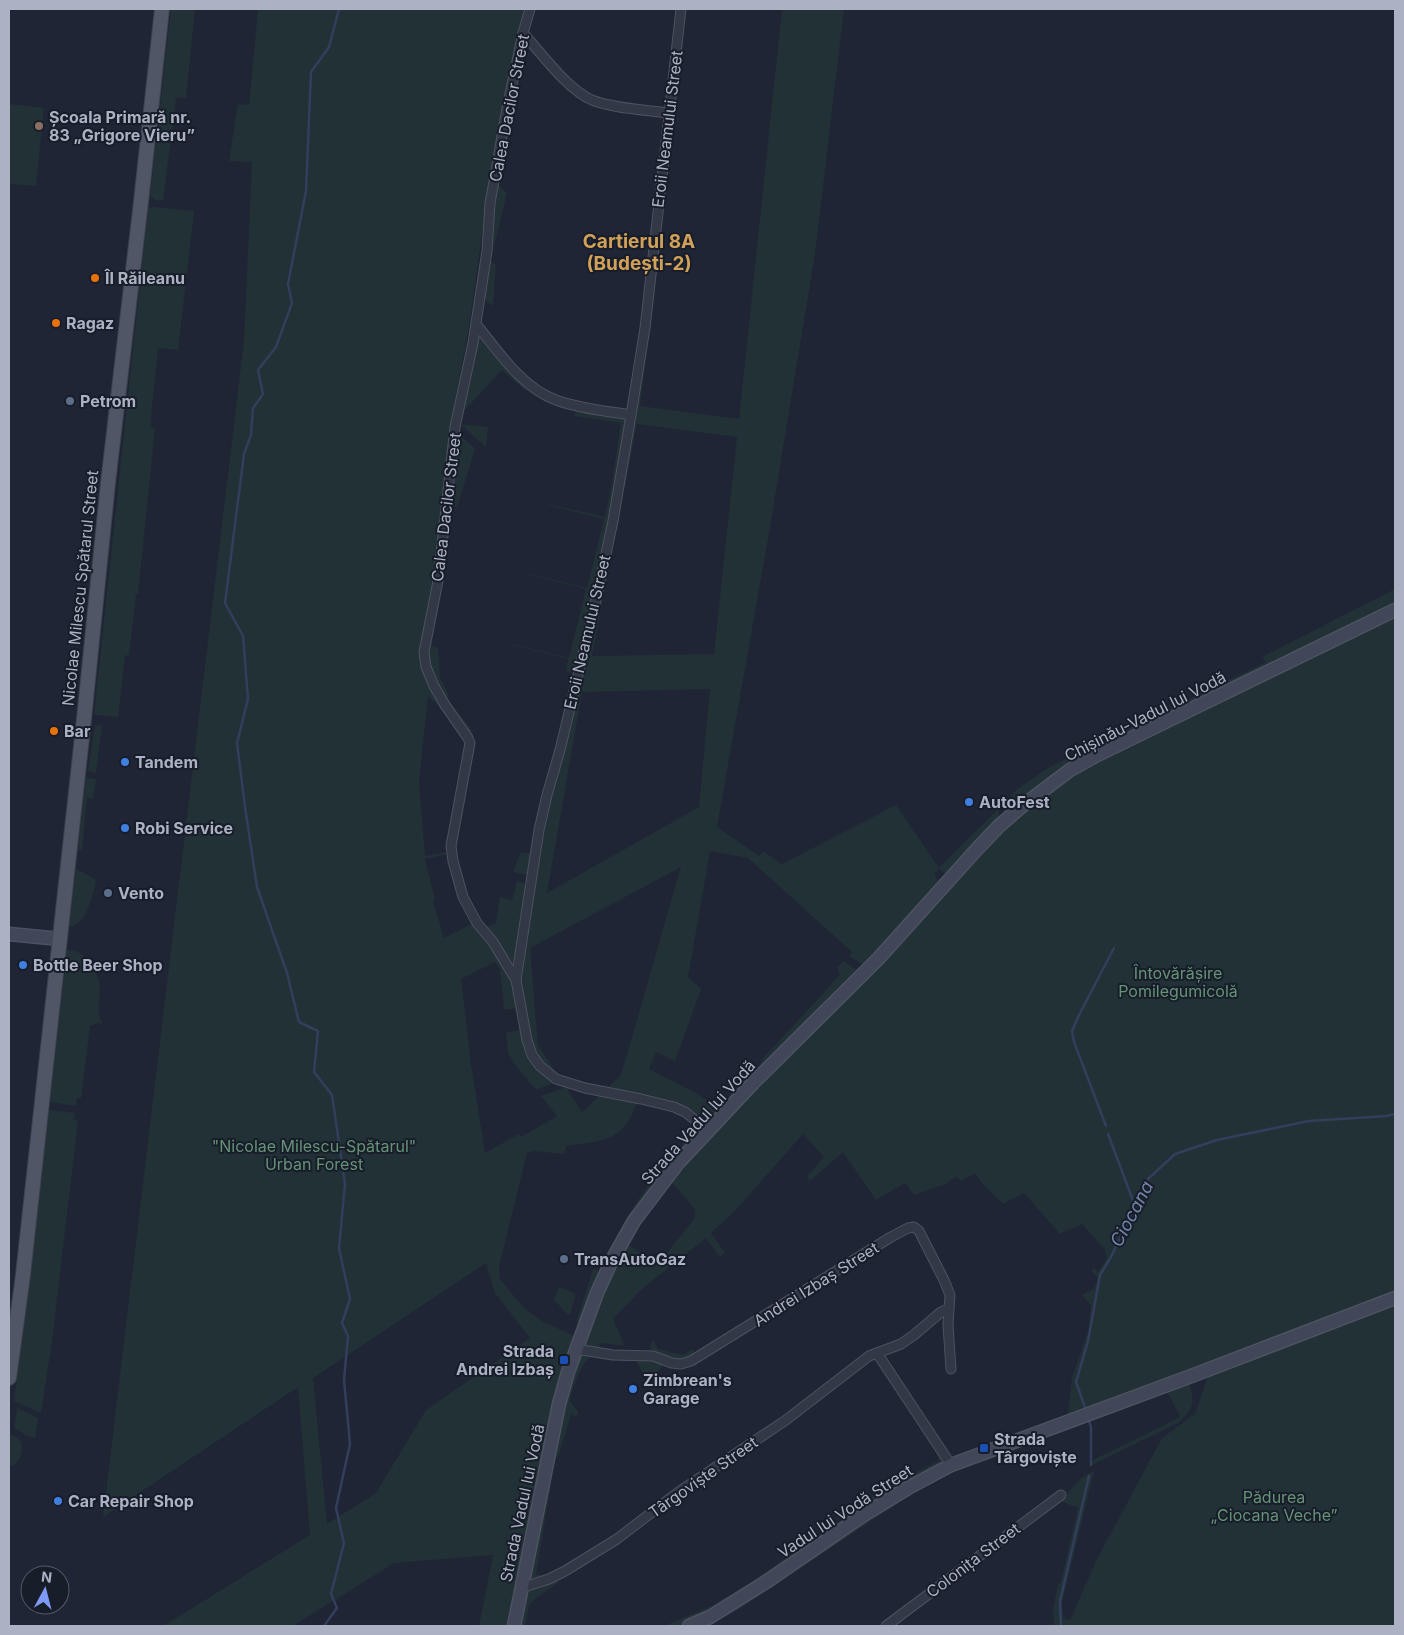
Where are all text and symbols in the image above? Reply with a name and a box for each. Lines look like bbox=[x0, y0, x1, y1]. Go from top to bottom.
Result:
street label: Calea Dacilor Street bbox=[485, 32, 533, 184]
street label: Eroii Neamului Street bbox=[647, 49, 687, 209]
place label: Școala Primară nr. 83 „Grigore Vieru” bbox=[49, 107, 195, 145]
marker: Școala Primară nr. 83 „Grigore Vieru” bbox=[33, 120, 45, 132]
district label: Cartierul 8A (Budești-2) bbox=[583, 230, 695, 275]
place label: ÎI Răileanu bbox=[104, 268, 185, 288]
marker: ÎI Răileanu bbox=[89, 272, 101, 284]
place label: Ragaz bbox=[66, 313, 114, 333]
marker: Ragaz bbox=[50, 317, 62, 329]
place label: Petrom bbox=[80, 391, 136, 411]
marker: Petrom bbox=[64, 395, 76, 407]
street label: Calea Dacilor Street bbox=[427, 431, 465, 583]
street label: Nicolae Milescu Spătarul Street bbox=[58, 469, 102, 707]
street label: Eroii Neamului Street bbox=[559, 553, 615, 711]
street label: Chișinău-Vadul lui Vodă bbox=[1061, 667, 1229, 765]
place label: Bar bbox=[64, 721, 91, 741]
marker: Bar bbox=[48, 725, 60, 737]
place label: Tandem bbox=[135, 752, 198, 772]
marker: Tandem bbox=[119, 756, 131, 768]
place label: AutoFest bbox=[979, 792, 1050, 812]
marker: AutoFest bbox=[963, 796, 975, 808]
place label: Robi Service bbox=[135, 818, 233, 838]
marker: Robi Service bbox=[119, 822, 131, 834]
place label: Vento bbox=[118, 883, 164, 903]
marker: Vento bbox=[102, 887, 114, 899]
place label: Bottle Beer Shop bbox=[33, 955, 163, 975]
marker: Bottle Beer Shop bbox=[17, 959, 29, 971]
park label: Întovărășire Pomilegumicolă bbox=[1118, 963, 1238, 1001]
street label: Strada Vadul lui Vodă bbox=[637, 1056, 759, 1188]
park label: "Nicolae Milescu-Spătarul" Urban Forest bbox=[212, 1136, 416, 1174]
water label: Ciocana bbox=[1106, 1177, 1158, 1250]
street label: Andrei Izbaș Street bbox=[750, 1237, 882, 1331]
place label: TransAutoGaz bbox=[574, 1249, 686, 1269]
marker: TransAutoGaz bbox=[558, 1253, 570, 1265]
place label: Strada Andrei Izbaș bbox=[456, 1341, 554, 1379]
marker: Strada Andrei Izbaș bbox=[558, 1354, 570, 1366]
place label: Zimbrean's Garage bbox=[643, 1370, 732, 1408]
marker: Zimbrean's Garage bbox=[627, 1383, 639, 1395]
street label: Strada Vadul lui Vodă bbox=[495, 1422, 549, 1584]
place label: Strada Târgoviște bbox=[994, 1429, 1077, 1467]
street label: Târgoviște Street bbox=[645, 1432, 761, 1522]
marker: Strada Târgoviște bbox=[978, 1442, 990, 1454]
street label: Vadul lui Vodă Street bbox=[774, 1460, 916, 1562]
park label: Pădurea „Ciocana Veche” bbox=[1210, 1487, 1338, 1525]
place label: Car Repair Shop bbox=[68, 1491, 194, 1511]
marker: Car Repair Shop bbox=[52, 1495, 64, 1507]
street label: Colonița Street bbox=[922, 1518, 1024, 1602]
north arrow bbox=[20, 1565, 70, 1615]
text: N bbox=[40, 1568, 53, 1586]

